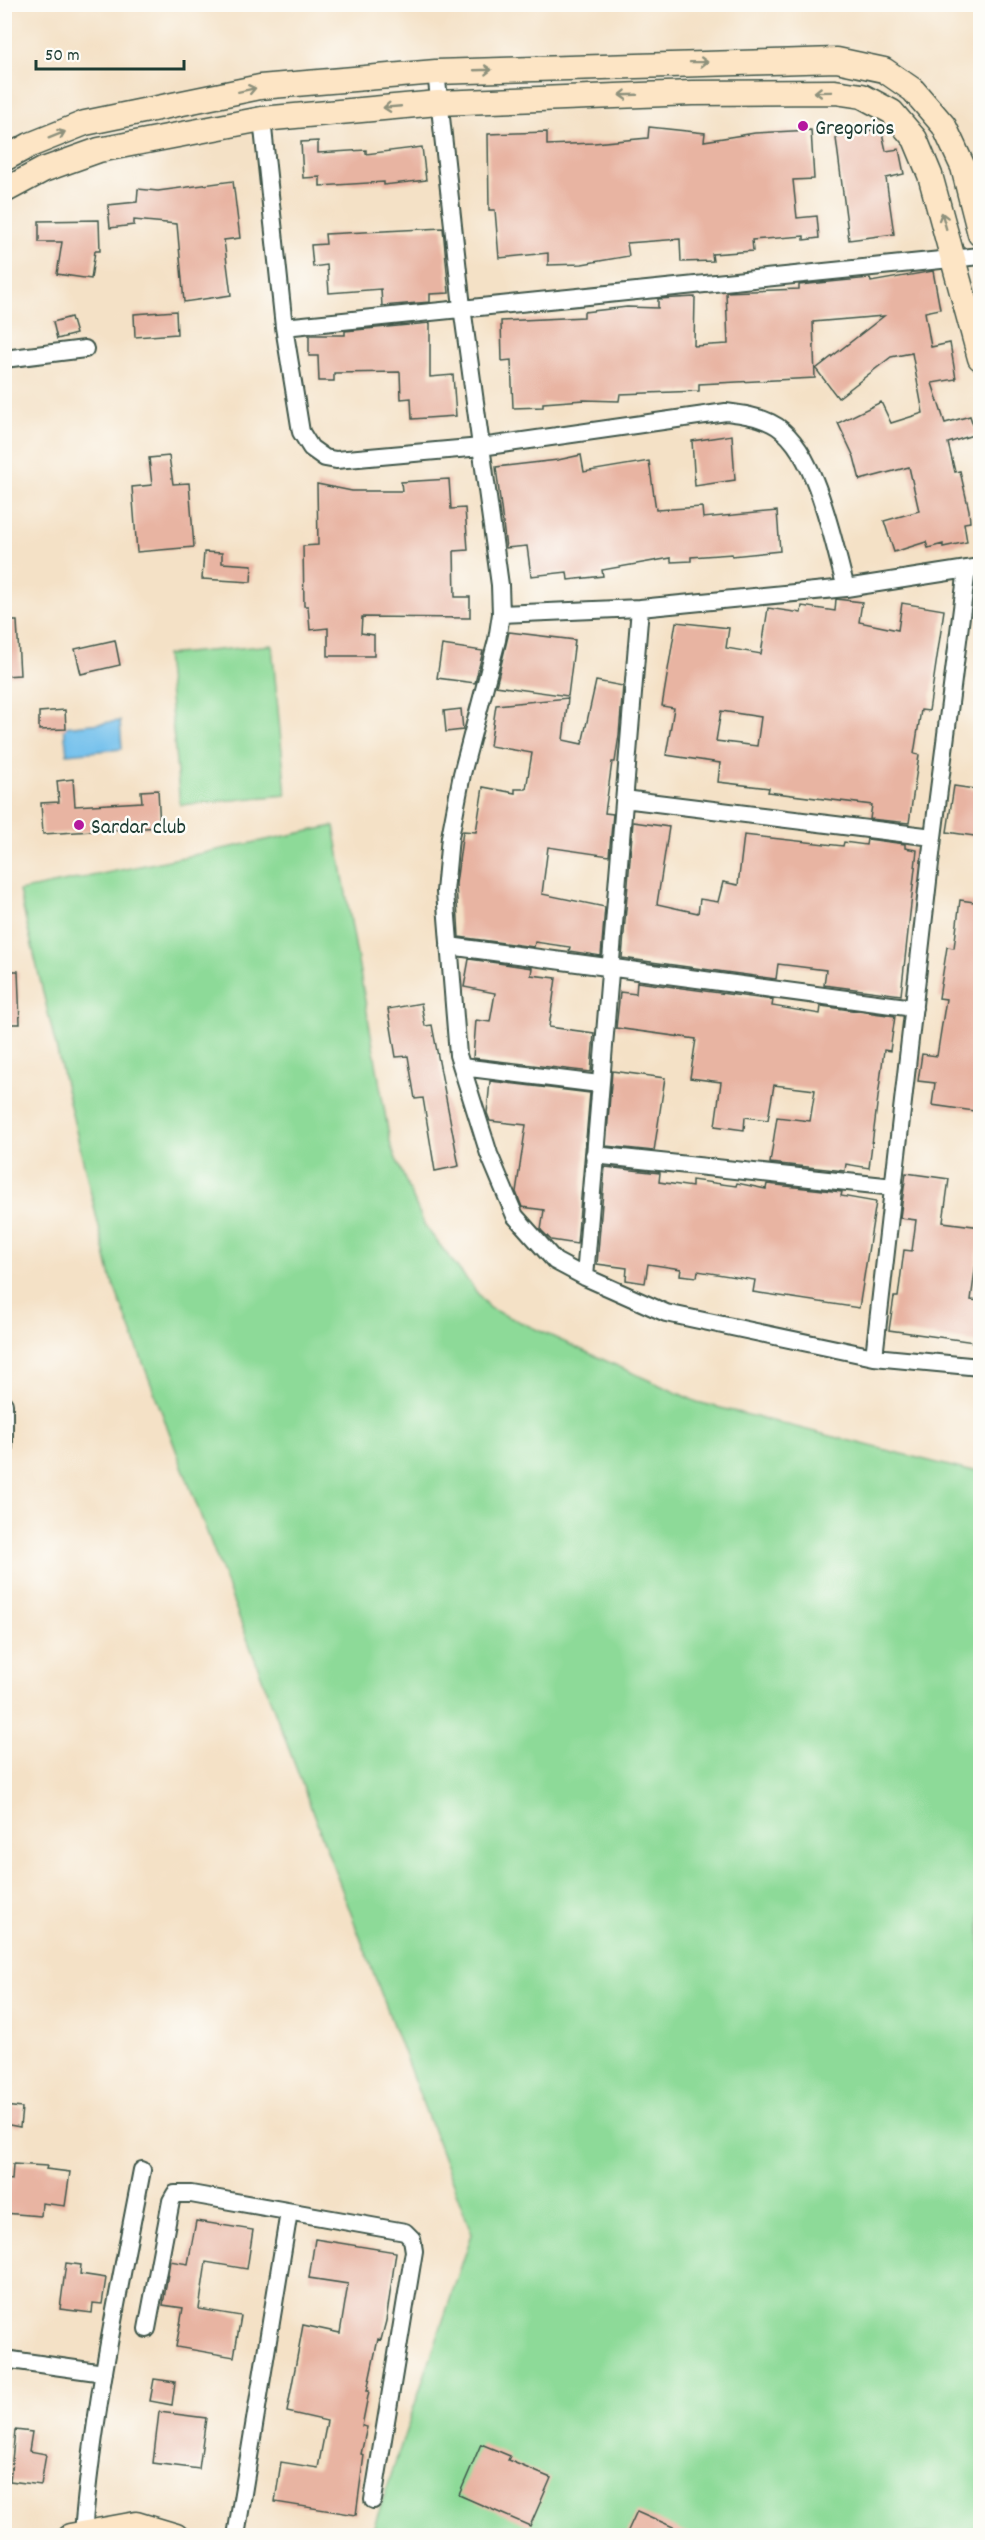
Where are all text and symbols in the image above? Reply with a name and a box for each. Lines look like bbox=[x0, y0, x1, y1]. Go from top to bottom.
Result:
scale bar bbox=[36, 33, 184, 71]
text: 50 m bbox=[45, 44, 80, 69]
one-way arrow bbox=[688, 57, 708, 68]
one-way arrow bbox=[472, 65, 492, 76]
one-way arrow bbox=[236, 84, 256, 95]
one-way arrow bbox=[814, 86, 834, 98]
one-way arrow bbox=[619, 90, 639, 101]
one-way arrow bbox=[382, 102, 402, 113]
place label: Gregorios bbox=[815, 114, 895, 145]
marker: Gregorios bbox=[796, 119, 810, 133]
one-way arrow bbox=[48, 128, 66, 139]
one-way arrow bbox=[938, 212, 949, 231]
place label: Sardar club bbox=[91, 813, 186, 844]
marker: Sardar club bbox=[72, 818, 86, 832]

